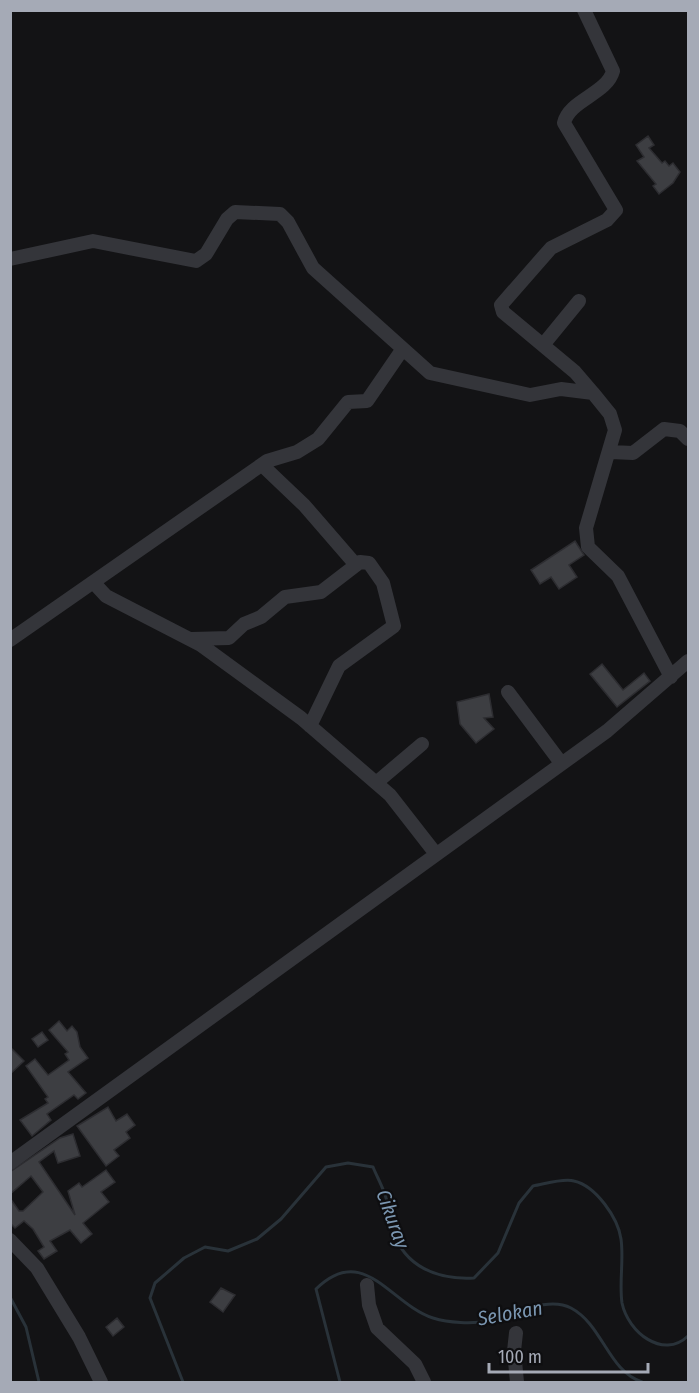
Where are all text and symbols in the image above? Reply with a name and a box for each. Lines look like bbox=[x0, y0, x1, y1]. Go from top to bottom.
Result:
water label: Cikuray bbox=[371, 1186, 415, 1253]
water label: Selokan bbox=[475, 1295, 544, 1331]
scale bar bbox=[489, 1336, 648, 1374]
text: 100 m bbox=[498, 1346, 542, 1368]

